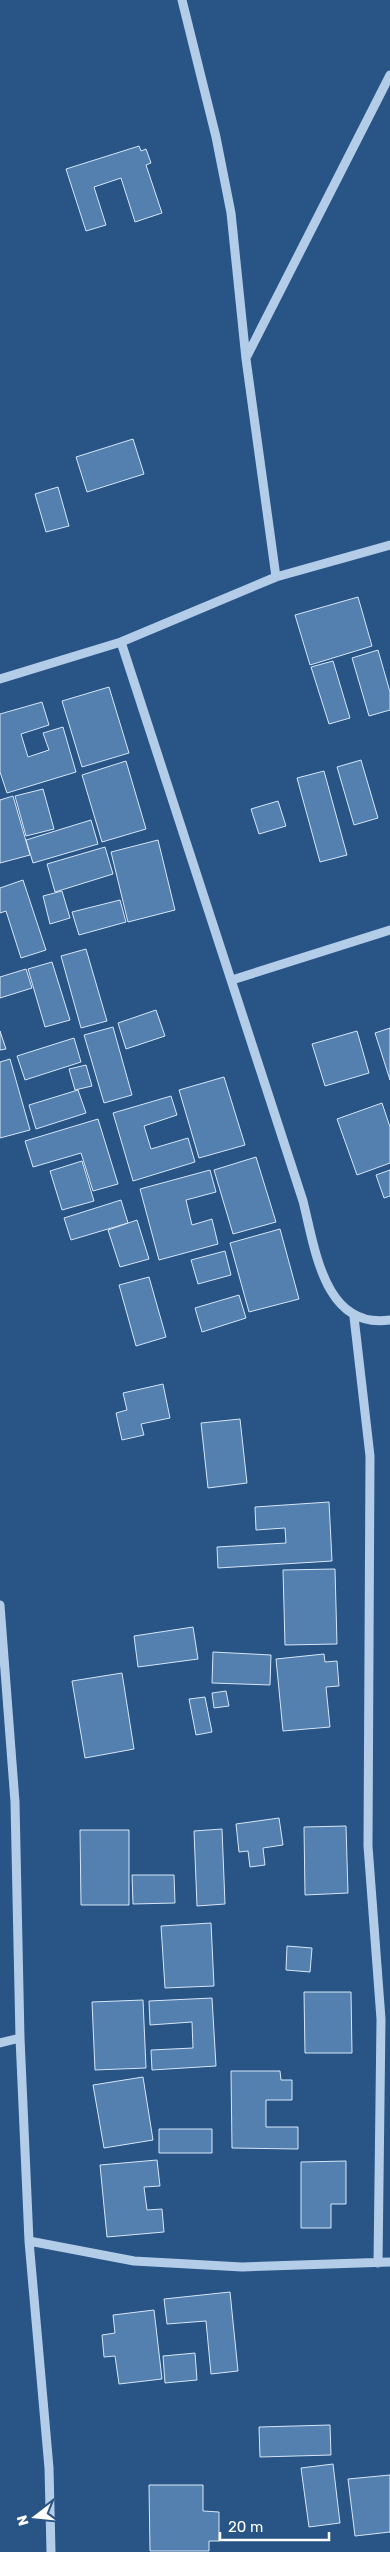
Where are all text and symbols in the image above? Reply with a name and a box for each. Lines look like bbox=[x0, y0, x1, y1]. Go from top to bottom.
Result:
north arrow bbox=[10, 2492, 60, 2542]
scale bar bbox=[220, 2510, 329, 2542]
text: N bbox=[13, 2513, 33, 2528]
text: 20 m bbox=[228, 2518, 263, 2536]

